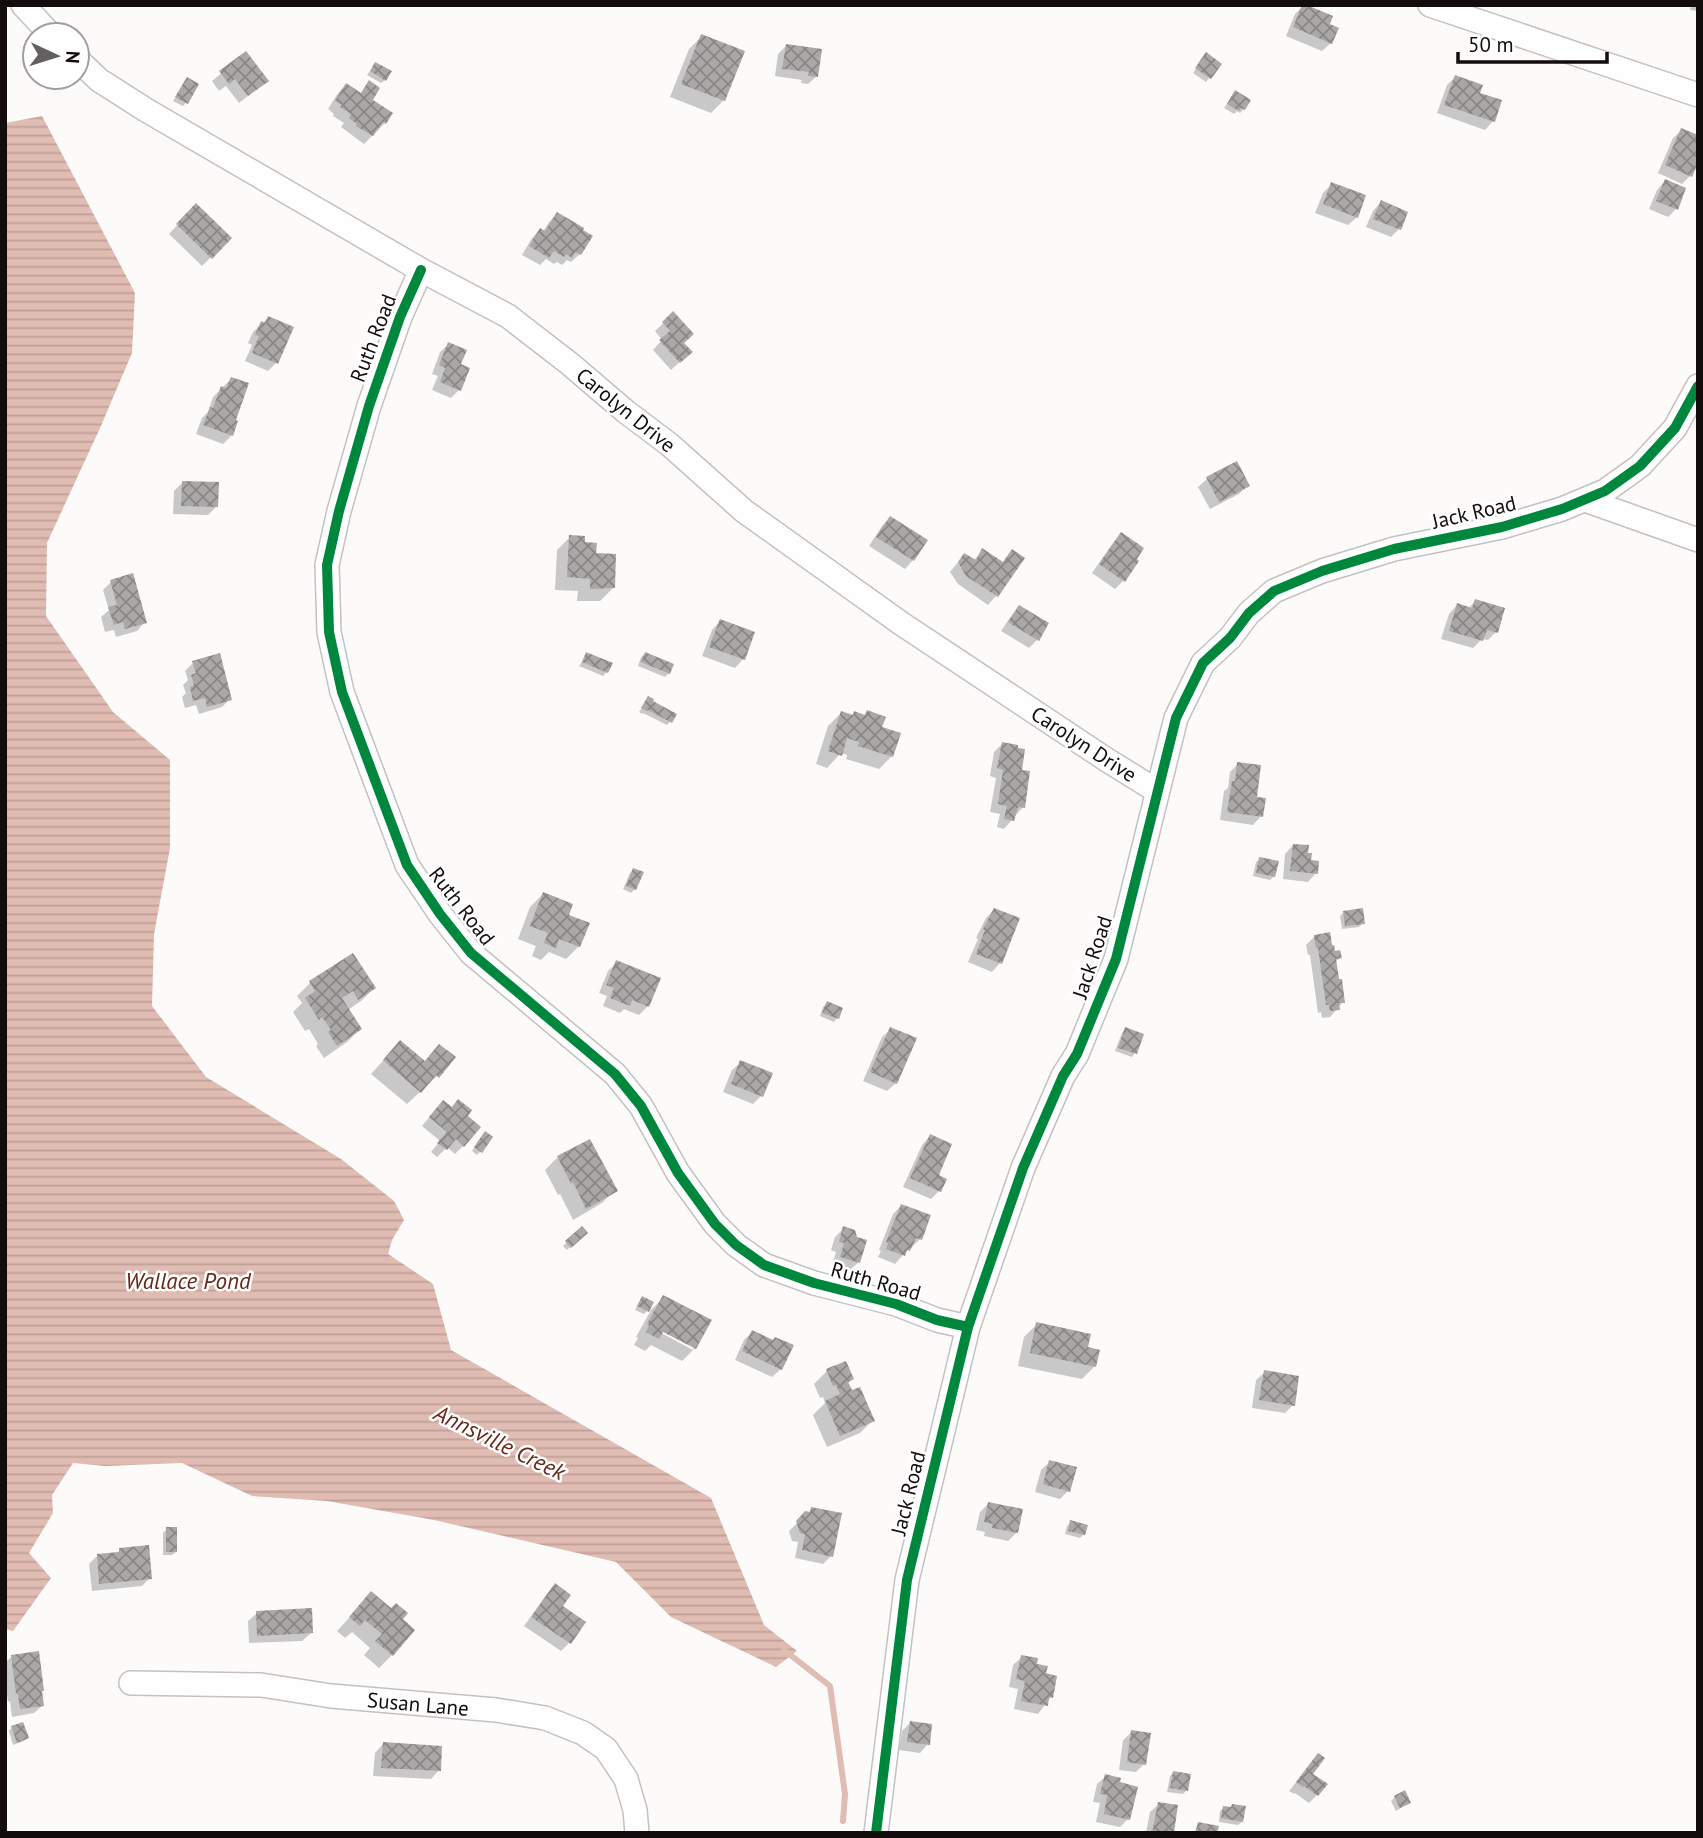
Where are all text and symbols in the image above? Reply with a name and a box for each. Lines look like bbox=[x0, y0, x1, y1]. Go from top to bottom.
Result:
north arrow bbox=[21, 21, 91, 91]
scale bar bbox=[1458, 21, 1607, 65]
text: 50 m bbox=[1468, 31, 1514, 58]
text: N bbox=[61, 50, 85, 64]
street label: Ruth Road bbox=[344, 290, 402, 386]
street label: Carolyn Drive bbox=[571, 362, 681, 458]
street label: Jack Road bbox=[1428, 489, 1519, 535]
street label: Carolyn Drive bbox=[1026, 700, 1142, 788]
street label: Ruth Road bbox=[423, 861, 501, 951]
street label: Jack Road bbox=[1066, 912, 1118, 1003]
street label: Ruth Road bbox=[828, 1255, 924, 1307]
water label: Wallace Pond bbox=[125, 1266, 252, 1295]
water label: Annsville Creek bbox=[429, 1397, 572, 1487]
street label: Jack Road bbox=[884, 1448, 931, 1539]
street label: Susan Lane bbox=[366, 1686, 470, 1722]

